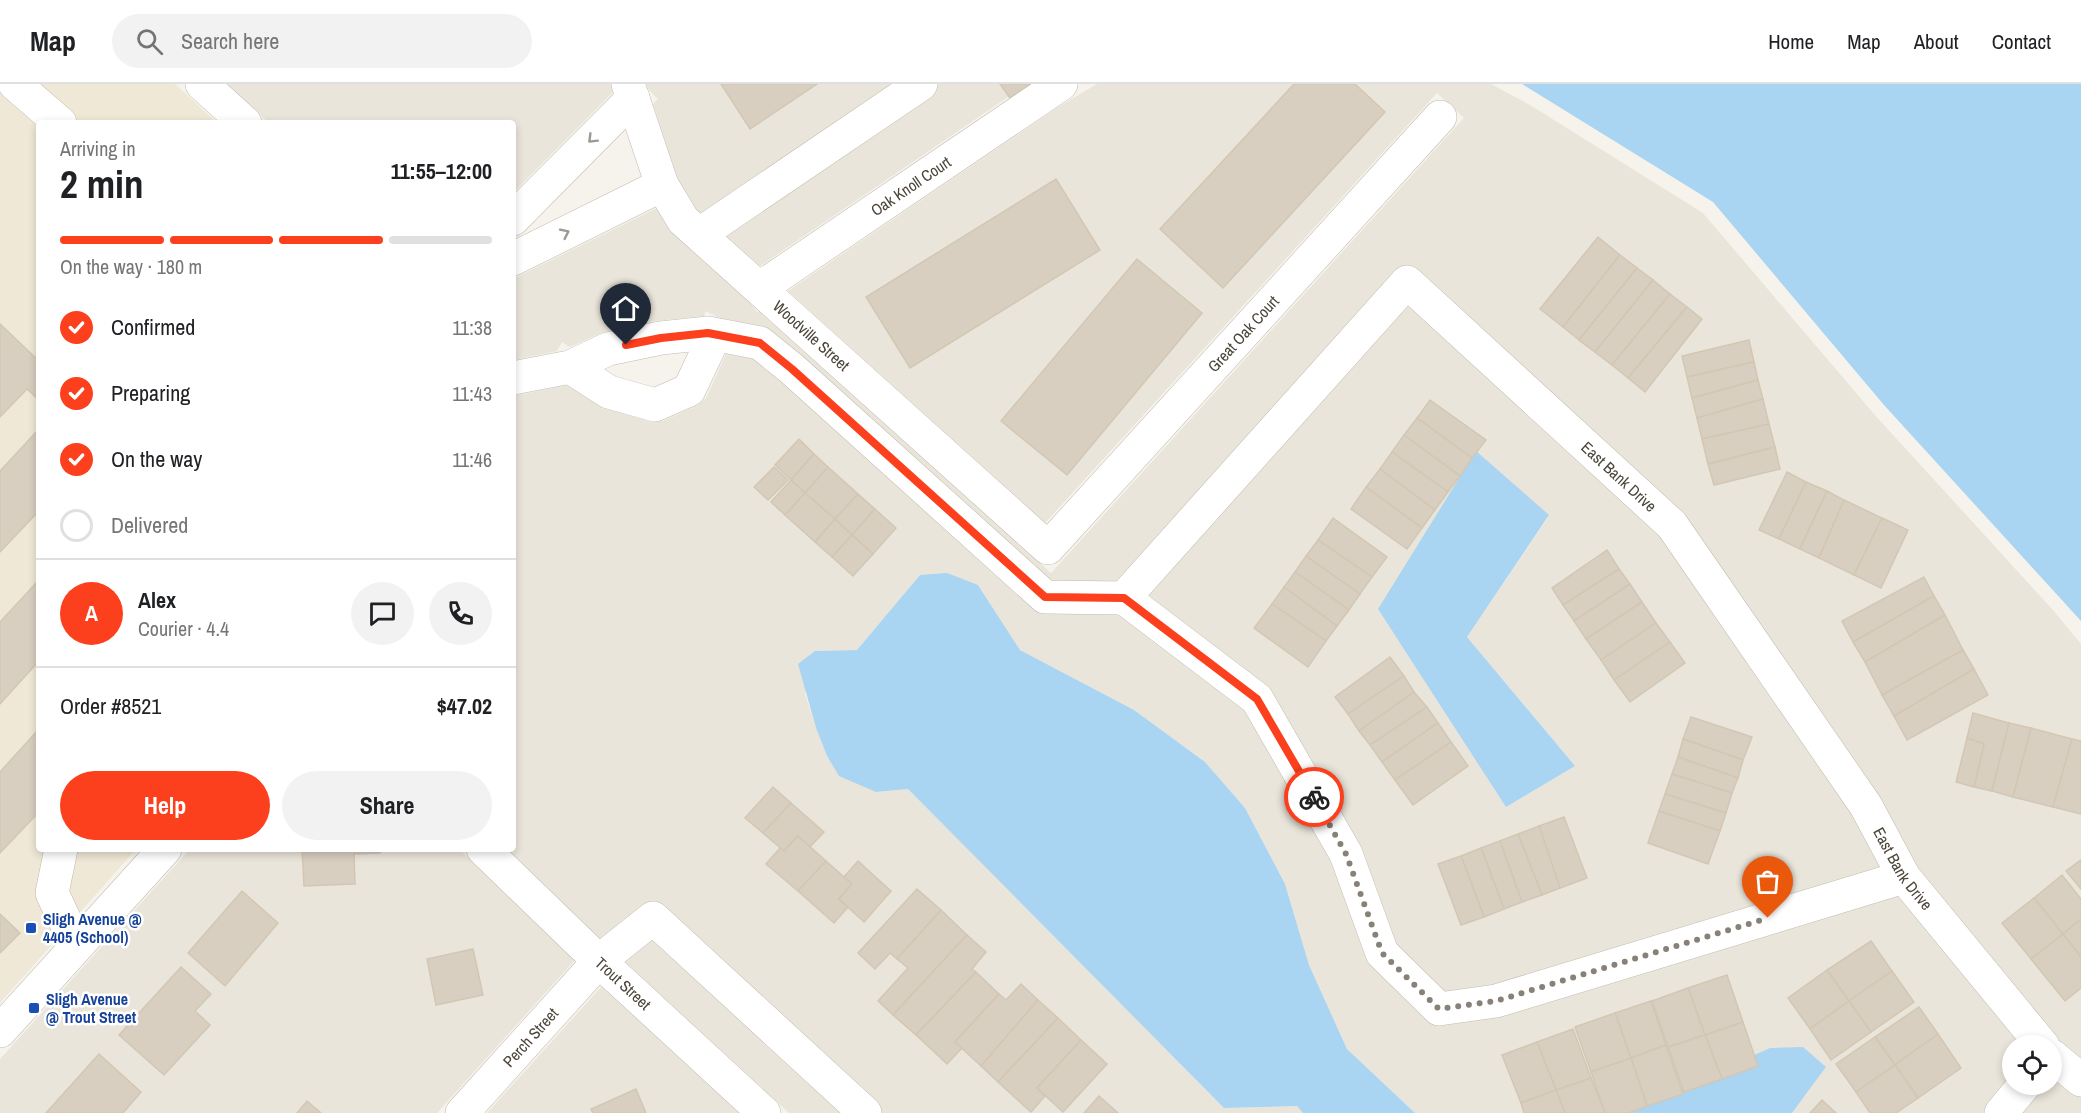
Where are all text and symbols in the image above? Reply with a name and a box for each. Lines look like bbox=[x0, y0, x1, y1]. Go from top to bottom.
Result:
search box bbox=[112, 14, 532, 68]
text: Map bbox=[30, 22, 76, 60]
icon: search bbox=[133, 25, 166, 58]
text: Search here bbox=[181, 26, 279, 56]
text: Home bbox=[1768, 27, 1814, 56]
text: Map bbox=[1847, 27, 1881, 56]
text: About bbox=[1914, 27, 1959, 56]
text: Contact bbox=[1992, 27, 2051, 56]
one-way arrow bbox=[588, 132, 599, 143]
text: Arriving in bbox=[60, 135, 136, 162]
street label: Oak Knoll Court bbox=[866, 151, 955, 221]
text: 11:55–12:00 bbox=[391, 156, 492, 186]
text: 2 min bbox=[60, 158, 144, 210]
one-way arrow bbox=[559, 228, 570, 240]
text: On the way · 180 m bbox=[60, 253, 202, 280]
pin bbox=[600, 283, 651, 345]
street label: Great Oak Court bbox=[1203, 290, 1284, 377]
icon: home bbox=[609, 292, 642, 325]
street label: Woodville Street bbox=[768, 295, 855, 376]
icon: check bbox=[60, 311, 93, 344]
text: Confirmed bbox=[111, 312, 195, 342]
text: 11:38 bbox=[452, 314, 492, 341]
icon: check bbox=[60, 377, 93, 410]
text: Preparing bbox=[111, 378, 190, 408]
text: 11:43 bbox=[452, 380, 492, 407]
street label: East Bank Drive bbox=[1577, 436, 1662, 517]
icon: check bbox=[60, 443, 93, 476]
text: On the way bbox=[111, 444, 202, 474]
text: 11:46 bbox=[452, 446, 492, 473]
text: Delivered bbox=[111, 510, 188, 540]
button: chat bbox=[351, 582, 414, 645]
button: phone bbox=[429, 582, 492, 645]
text: Alex bbox=[138, 585, 176, 615]
text: A bbox=[85, 598, 98, 628]
text: Courier · 4.4 bbox=[138, 615, 229, 642]
text: Order #8521 bbox=[60, 691, 161, 721]
text: $47.02 bbox=[437, 691, 492, 721]
courier bbox=[1284, 767, 1344, 827]
button: Help bbox=[60, 771, 270, 840]
button: Share bbox=[282, 771, 492, 840]
icon: bike bbox=[1298, 781, 1331, 814]
street label: East Bank Drive bbox=[1868, 823, 1938, 915]
pin bbox=[1742, 856, 1793, 918]
icon: bag bbox=[1751, 865, 1784, 898]
place label: Sligh Avenue @ 4405 (School) bbox=[43, 908, 142, 948]
marker: Sligh Avenue @ 4405 (School) bbox=[24, 921, 38, 935]
street label: Trout Street bbox=[590, 952, 656, 1015]
place label: Sligh Avenue @ Trout Street bbox=[46, 988, 137, 1028]
marker: Sligh Avenue @ Trout Street bbox=[27, 1001, 41, 1015]
street label: Perch Street bbox=[498, 1003, 563, 1072]
map controls bbox=[2002, 1035, 2062, 1095]
button: locate bbox=[2002, 1035, 2062, 1095]

